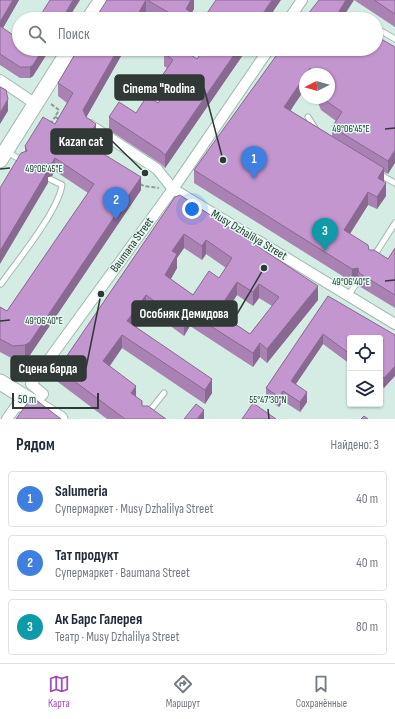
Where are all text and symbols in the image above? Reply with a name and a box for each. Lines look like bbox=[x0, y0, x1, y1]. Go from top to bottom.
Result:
search box bbox=[12, 12, 383, 56]
icon: search bbox=[26, 23, 48, 45]
text: Поиск bbox=[58, 25, 90, 44]
north arrow bbox=[299, 68, 335, 104]
callout: Cinema "Rodina bbox=[115, 75, 204, 100]
text: Cinema "Rodina bbox=[123, 81, 195, 97]
text: 49°06'45"E bbox=[332, 123, 370, 135]
callout: Kazan cat bbox=[51, 129, 112, 154]
text: Kazan cat bbox=[59, 134, 104, 150]
pin: 1 bbox=[241, 146, 267, 179]
text: 49°06'45"E bbox=[25, 163, 63, 175]
pin: 2 bbox=[103, 187, 129, 220]
your location bbox=[182, 199, 202, 219]
street label: Musy Dzhalilya Street bbox=[208, 206, 290, 264]
street label: Baumana Street bbox=[107, 214, 157, 275]
pin: 3 bbox=[312, 218, 338, 251]
text: 49°06'40"E bbox=[332, 276, 370, 288]
callout: Особняк Демидова bbox=[132, 301, 237, 326]
text: Особняк Демидова bbox=[139, 306, 229, 322]
text: 49°06'40"E bbox=[25, 315, 63, 327]
map controls bbox=[347, 335, 383, 407]
button: locate bbox=[347, 335, 383, 371]
callout: Сцена барда bbox=[11, 356, 86, 381]
text: Сцена барда bbox=[19, 361, 77, 377]
button: layers bbox=[347, 371, 383, 407]
scale bar bbox=[12, 391, 99, 410]
text: 50 m bbox=[18, 393, 36, 406]
text: 55°47'30"N bbox=[249, 394, 287, 406]
text: Рядом bbox=[16, 435, 55, 455]
text: Найдено: 3 bbox=[331, 437, 379, 453]
text: Salumeria bbox=[55, 482, 108, 501]
text: 1 bbox=[27, 491, 33, 507]
text: 40 m bbox=[356, 491, 378, 507]
text: Супермаркет · Musy Dzhalilya Street bbox=[55, 501, 213, 517]
text: Тат продукт bbox=[55, 546, 119, 565]
text: 2 bbox=[27, 555, 33, 571]
text: 40 m bbox=[356, 555, 378, 571]
text: Супермаркет · Baumana Street bbox=[55, 565, 190, 581]
text: Ак Барс Галерея bbox=[55, 610, 142, 629]
text: 3 bbox=[27, 619, 33, 635]
text: 80 m bbox=[356, 619, 378, 635]
text: Театр · Musy Dzhalilya Street bbox=[55, 629, 179, 645]
tab: Карта bbox=[48, 673, 70, 710]
tab: Маршрут bbox=[166, 673, 200, 710]
tab: Сохранённые bbox=[296, 673, 347, 710]

